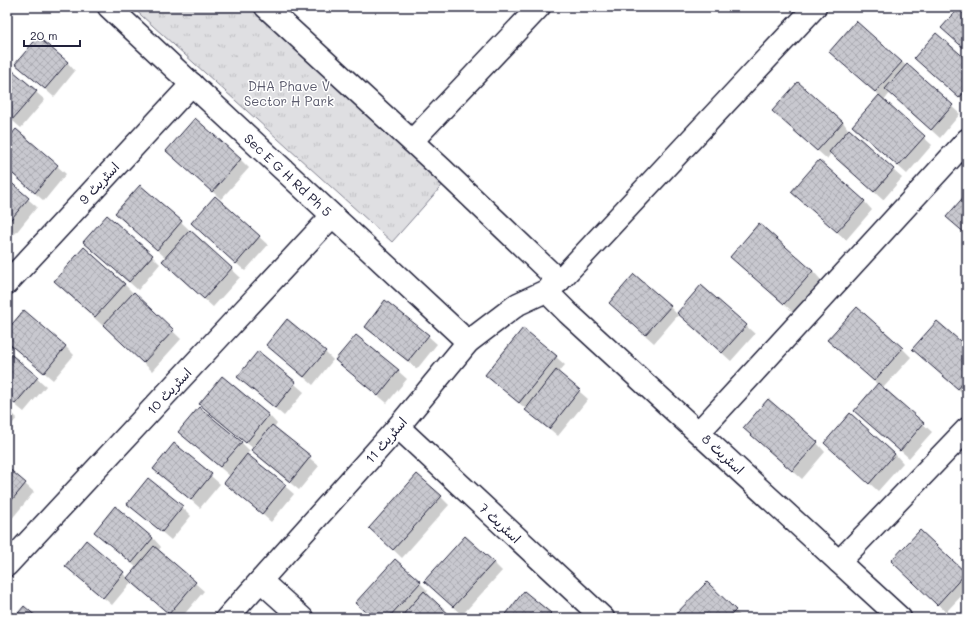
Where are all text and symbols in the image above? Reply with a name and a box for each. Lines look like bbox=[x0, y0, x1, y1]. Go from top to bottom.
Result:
scale bar bbox=[24, 22, 80, 48]
text: 20 m bbox=[30, 27, 58, 43]
park label: DHA Phave V Sector H Park bbox=[244, 77, 334, 109]
street label: Sec E G H Rd Ph 5 bbox=[241, 130, 336, 220]
street label: اسٹریٹ 9 bbox=[75, 158, 123, 208]
street label: اسٹریٹ 10 bbox=[143, 364, 195, 418]
street label: اسٹریٹ 11 bbox=[361, 413, 411, 467]
street label: اسٹریٹ 8 bbox=[698, 430, 748, 478]
street label: اسٹریٹ 7 bbox=[475, 499, 525, 547]

